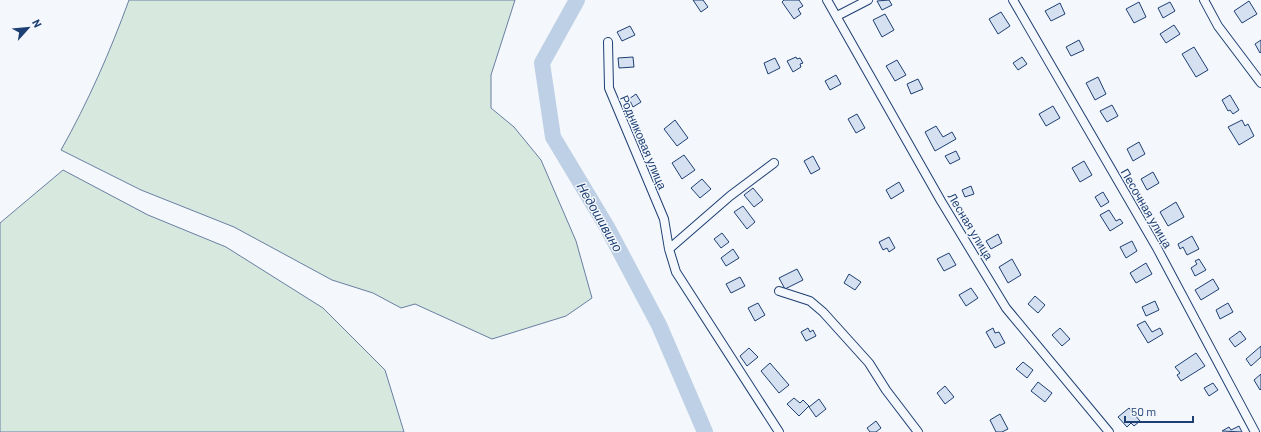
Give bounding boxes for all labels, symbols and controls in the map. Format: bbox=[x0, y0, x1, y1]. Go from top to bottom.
north arrow bbox=[8, 8, 48, 48]
text: N bbox=[30, 17, 45, 29]
street label: Родниковая улица bbox=[617, 93, 670, 192]
street label: Песочная улица bbox=[1118, 166, 1176, 251]
water label: Недошивино bbox=[574, 180, 626, 254]
street label: Лесная улица bbox=[945, 190, 997, 263]
scale bar bbox=[1125, 398, 1193, 424]
text: 50 m bbox=[1131, 404, 1156, 418]

